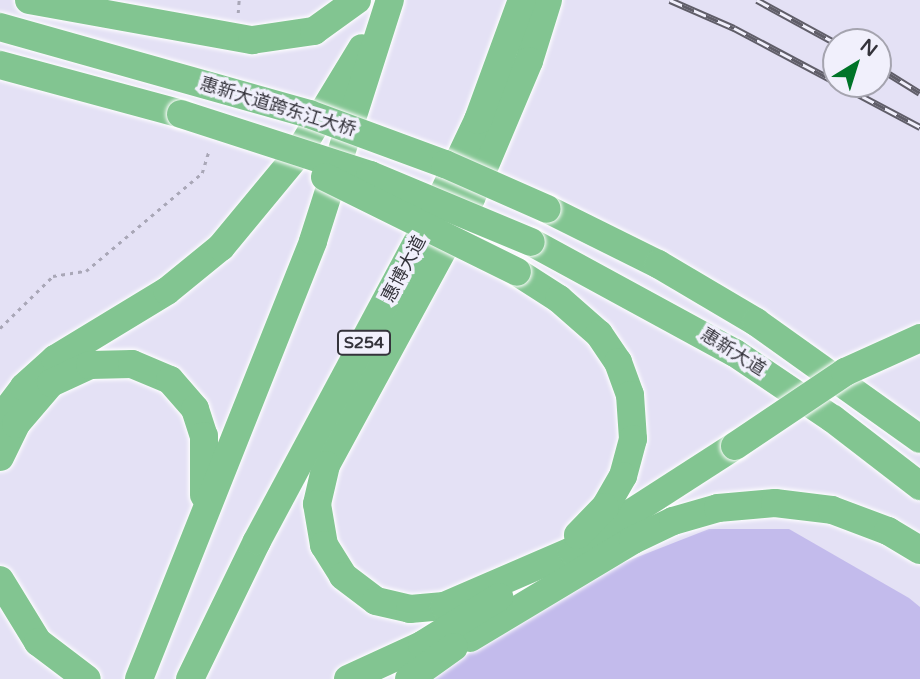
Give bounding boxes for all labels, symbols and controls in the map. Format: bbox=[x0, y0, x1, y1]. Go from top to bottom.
north arrow bbox=[822, 28, 892, 98]
text: N bbox=[856, 35, 881, 61]
street label: 惠新大道跨东江大桥 bbox=[197, 73, 359, 141]
street label: 惠博大道 bbox=[378, 232, 430, 306]
street label: 惠新大道 bbox=[697, 324, 769, 380]
road number: S254 bbox=[336, 330, 392, 356]

